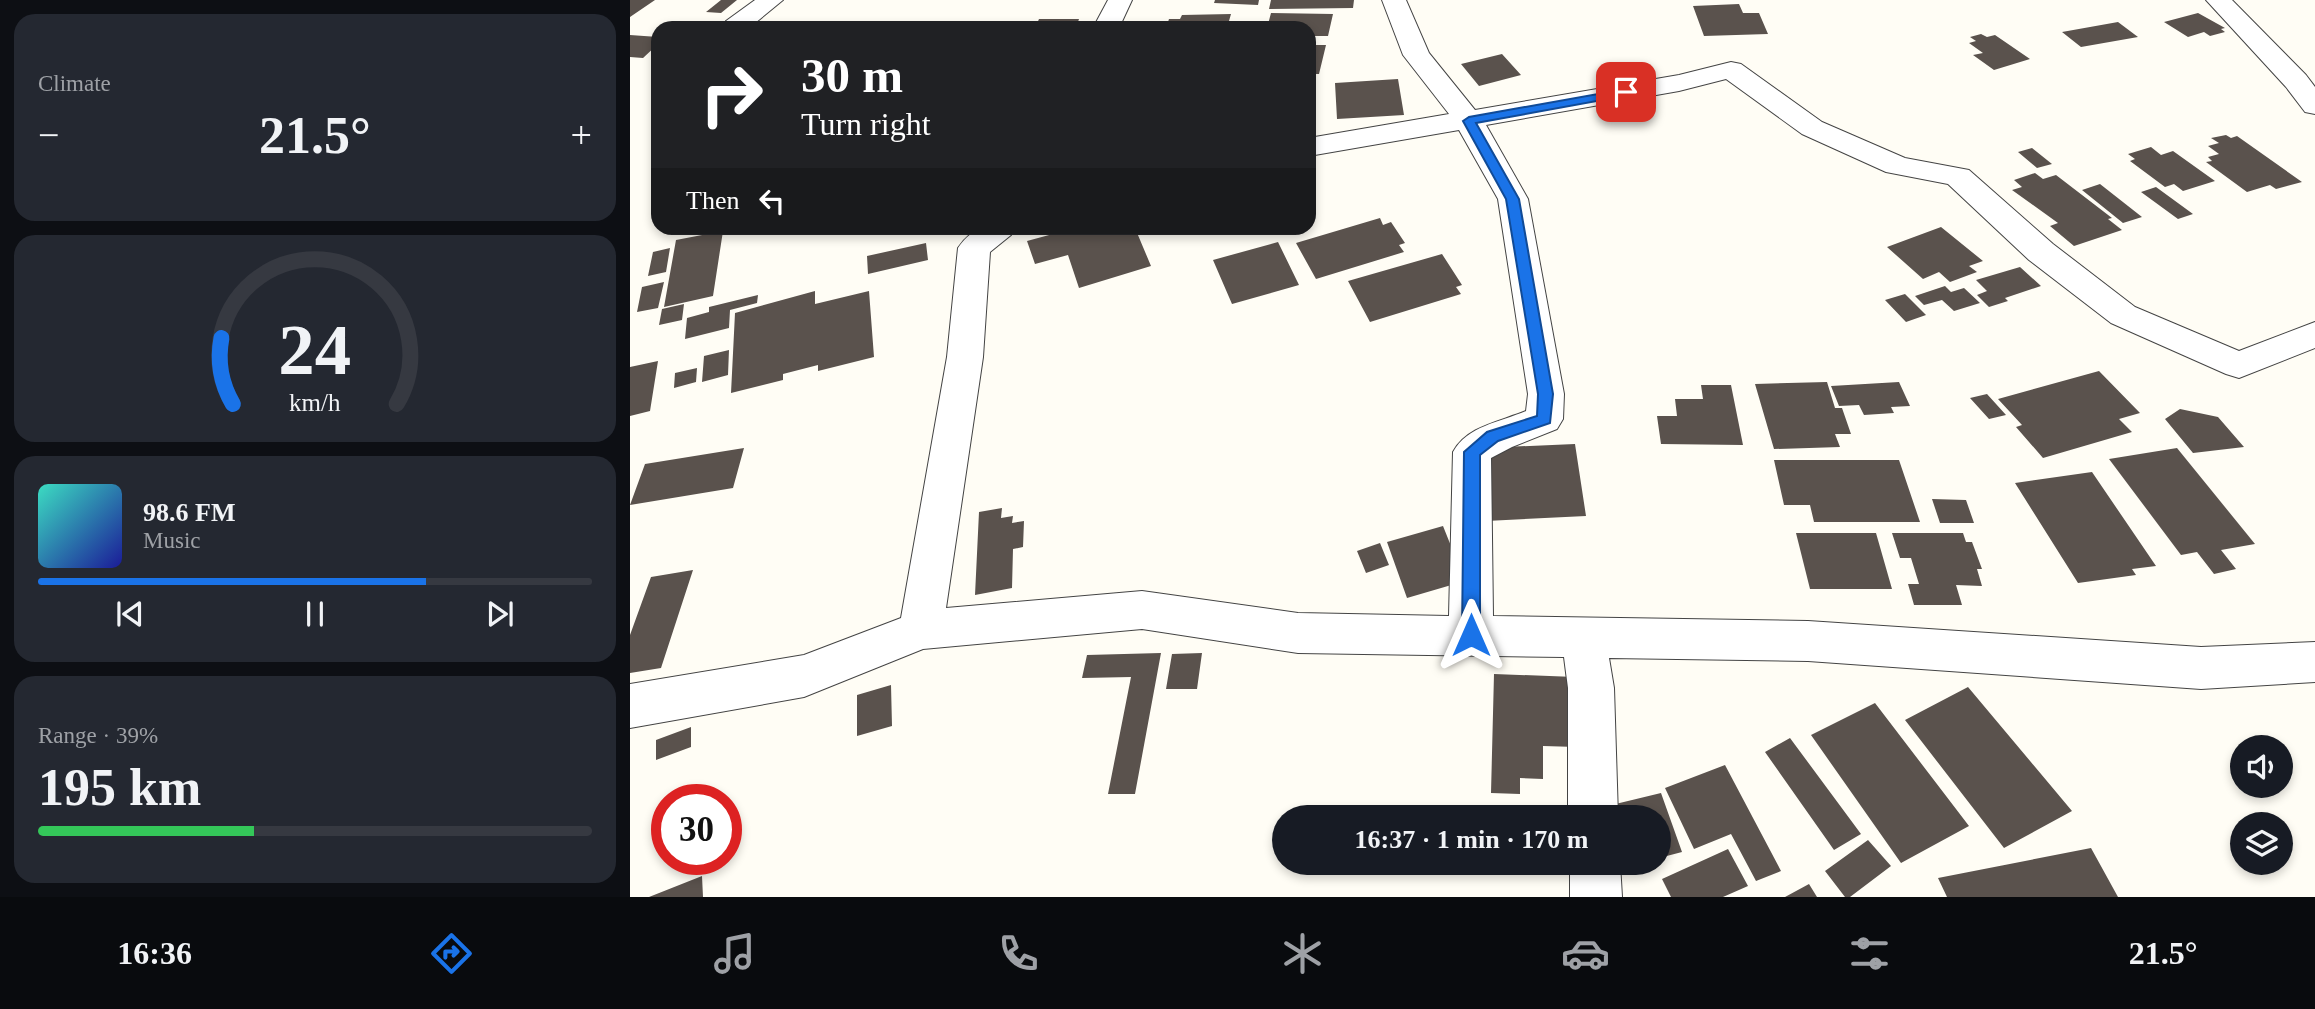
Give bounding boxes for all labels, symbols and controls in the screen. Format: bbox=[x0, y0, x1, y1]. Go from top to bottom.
text: 30 m bbox=[801, 48, 903, 103]
icon: right bbox=[686, 49, 777, 140]
pin bbox=[1596, 62, 1656, 122]
text: Climate bbox=[38, 71, 111, 96]
icon: arrive bbox=[1607, 73, 1645, 111]
text: Turn right bbox=[801, 106, 931, 142]
text: 21.5° bbox=[259, 107, 371, 164]
text: − bbox=[38, 114, 59, 156]
text: + bbox=[571, 114, 592, 156]
icon: left bbox=[753, 182, 791, 220]
text: Then bbox=[686, 186, 739, 215]
text: 24 bbox=[279, 310, 351, 391]
text: km/h bbox=[289, 389, 341, 416]
text: 98.6 FM bbox=[143, 498, 235, 527]
text: Music bbox=[143, 528, 201, 553]
icon: previous bbox=[111, 595, 149, 633]
icon: pause bbox=[296, 595, 334, 633]
icon: next bbox=[481, 595, 519, 633]
position arrow bbox=[1434, 598, 1508, 672]
text: Range · 39% bbox=[38, 723, 158, 748]
map controls bbox=[2230, 735, 2293, 875]
button: sound bbox=[2230, 735, 2293, 798]
text: 195 km bbox=[38, 759, 201, 816]
speed limit sign: 30 bbox=[651, 784, 742, 875]
button: layers bbox=[2230, 812, 2293, 875]
text: 16:37 · 1 min · 170 m bbox=[1355, 825, 1589, 854]
icon: directions bbox=[427, 929, 476, 978]
icon: music bbox=[710, 929, 759, 978]
icon: phone bbox=[994, 929, 1043, 978]
icon: climate bbox=[1278, 929, 1327, 978]
icon: car bbox=[1561, 929, 1610, 978]
icon: filters bbox=[1845, 929, 1894, 978]
text: 16:36 bbox=[117, 935, 192, 971]
text: 21.5° bbox=[2129, 935, 2198, 971]

